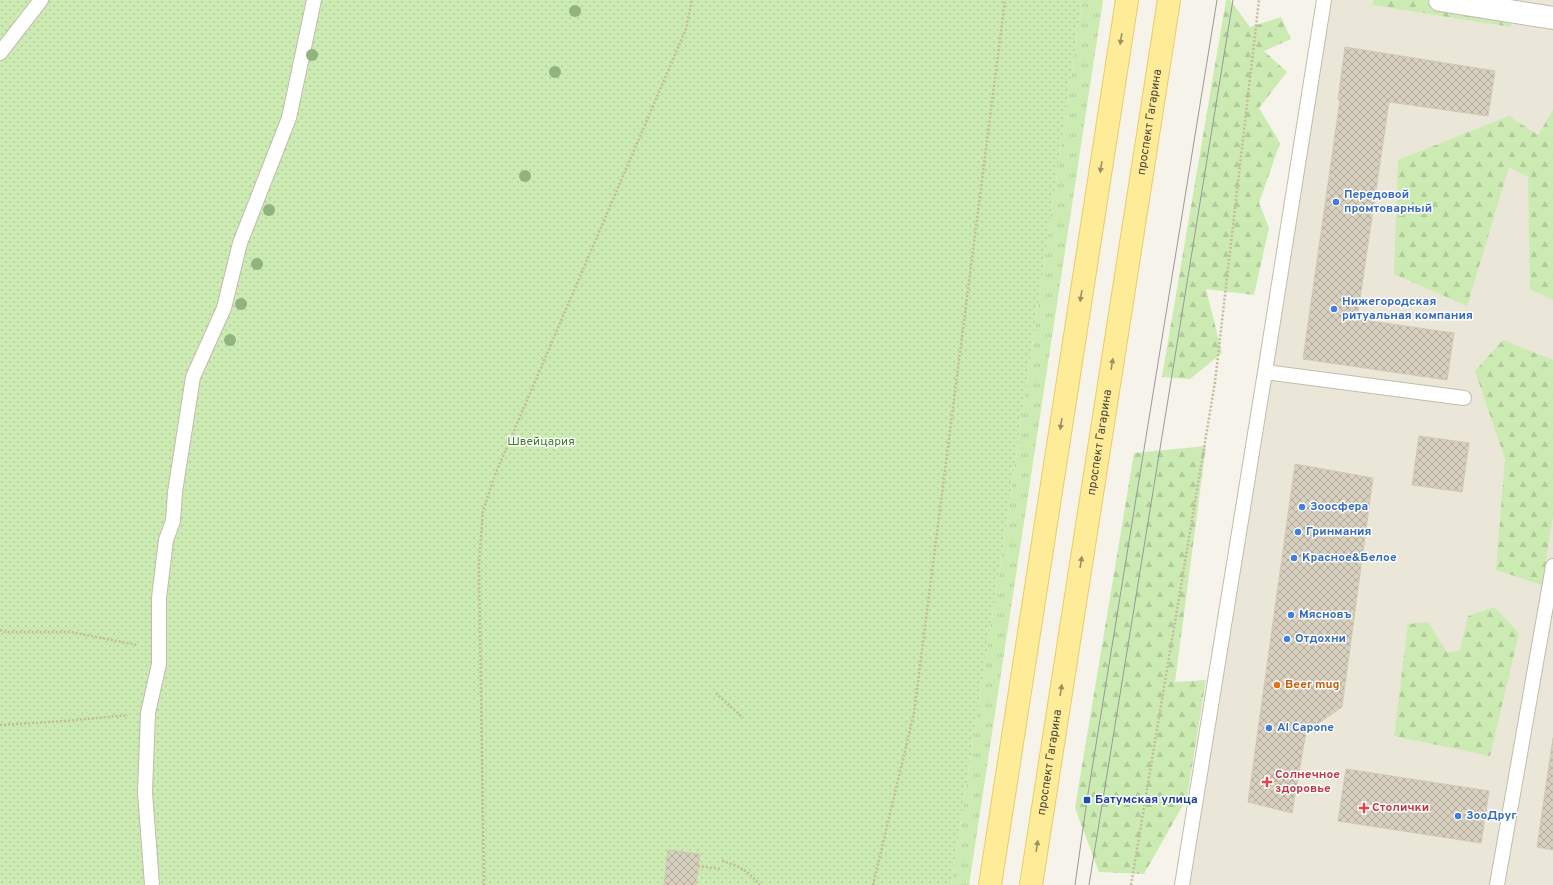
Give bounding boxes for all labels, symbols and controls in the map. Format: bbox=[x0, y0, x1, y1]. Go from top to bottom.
one-way arrow bbox=[1118, 32, 1124, 45]
street label: проспект Гагарина bbox=[1134, 68, 1166, 176]
one-way arrow bbox=[1098, 161, 1104, 173]
place label: Передовой промтоварный bbox=[1344, 187, 1432, 217]
marker: Передовой промтоварный bbox=[1331, 197, 1341, 207]
one-way arrow bbox=[1078, 289, 1084, 302]
place label: Нижегородская ритуальная компания bbox=[1342, 294, 1473, 324]
marker: Нижегородская ритуальная компания bbox=[1329, 304, 1339, 314]
one-way arrow bbox=[1109, 358, 1115, 370]
street label: проспект Гагарина bbox=[1084, 388, 1116, 496]
one-way arrow bbox=[1058, 418, 1064, 430]
park label: Швейцария bbox=[507, 434, 575, 450]
place label: Зоосфера bbox=[1310, 499, 1368, 515]
marker: Зоосфера bbox=[1297, 502, 1307, 512]
place label: Гринмания bbox=[1306, 524, 1371, 540]
marker: Гринмания bbox=[1293, 527, 1303, 537]
place label: Красное&Белое bbox=[1302, 550, 1397, 566]
marker: Красное&Белое bbox=[1289, 553, 1299, 563]
one-way arrow bbox=[1078, 556, 1084, 568]
place label: Мясновъ bbox=[1299, 607, 1352, 623]
marker: Мясновъ bbox=[1286, 610, 1296, 620]
place label: Отдохни bbox=[1295, 631, 1346, 647]
marker: Отдохни bbox=[1282, 634, 1292, 644]
place label: Beer mug bbox=[1285, 677, 1339, 693]
marker: Beer mug bbox=[1272, 680, 1282, 690]
one-way arrow bbox=[1058, 684, 1064, 696]
street label: проспект Гагарина bbox=[1034, 708, 1066, 817]
place label: Al Capone bbox=[1277, 720, 1334, 736]
marker: Al Capone bbox=[1264, 723, 1274, 733]
place label: Солнечное здоровье bbox=[1275, 767, 1340, 797]
marker: Солнечное здоровье bbox=[1262, 777, 1272, 787]
place label: Батумская улица bbox=[1095, 792, 1198, 808]
marker: Батумская улица bbox=[1082, 795, 1092, 805]
place label: Столички bbox=[1372, 800, 1429, 816]
marker: Столички bbox=[1359, 803, 1369, 813]
place label: ЗооДруг bbox=[1466, 808, 1517, 824]
marker: ЗооДруг bbox=[1453, 811, 1463, 821]
one-way arrow bbox=[1034, 840, 1040, 853]

